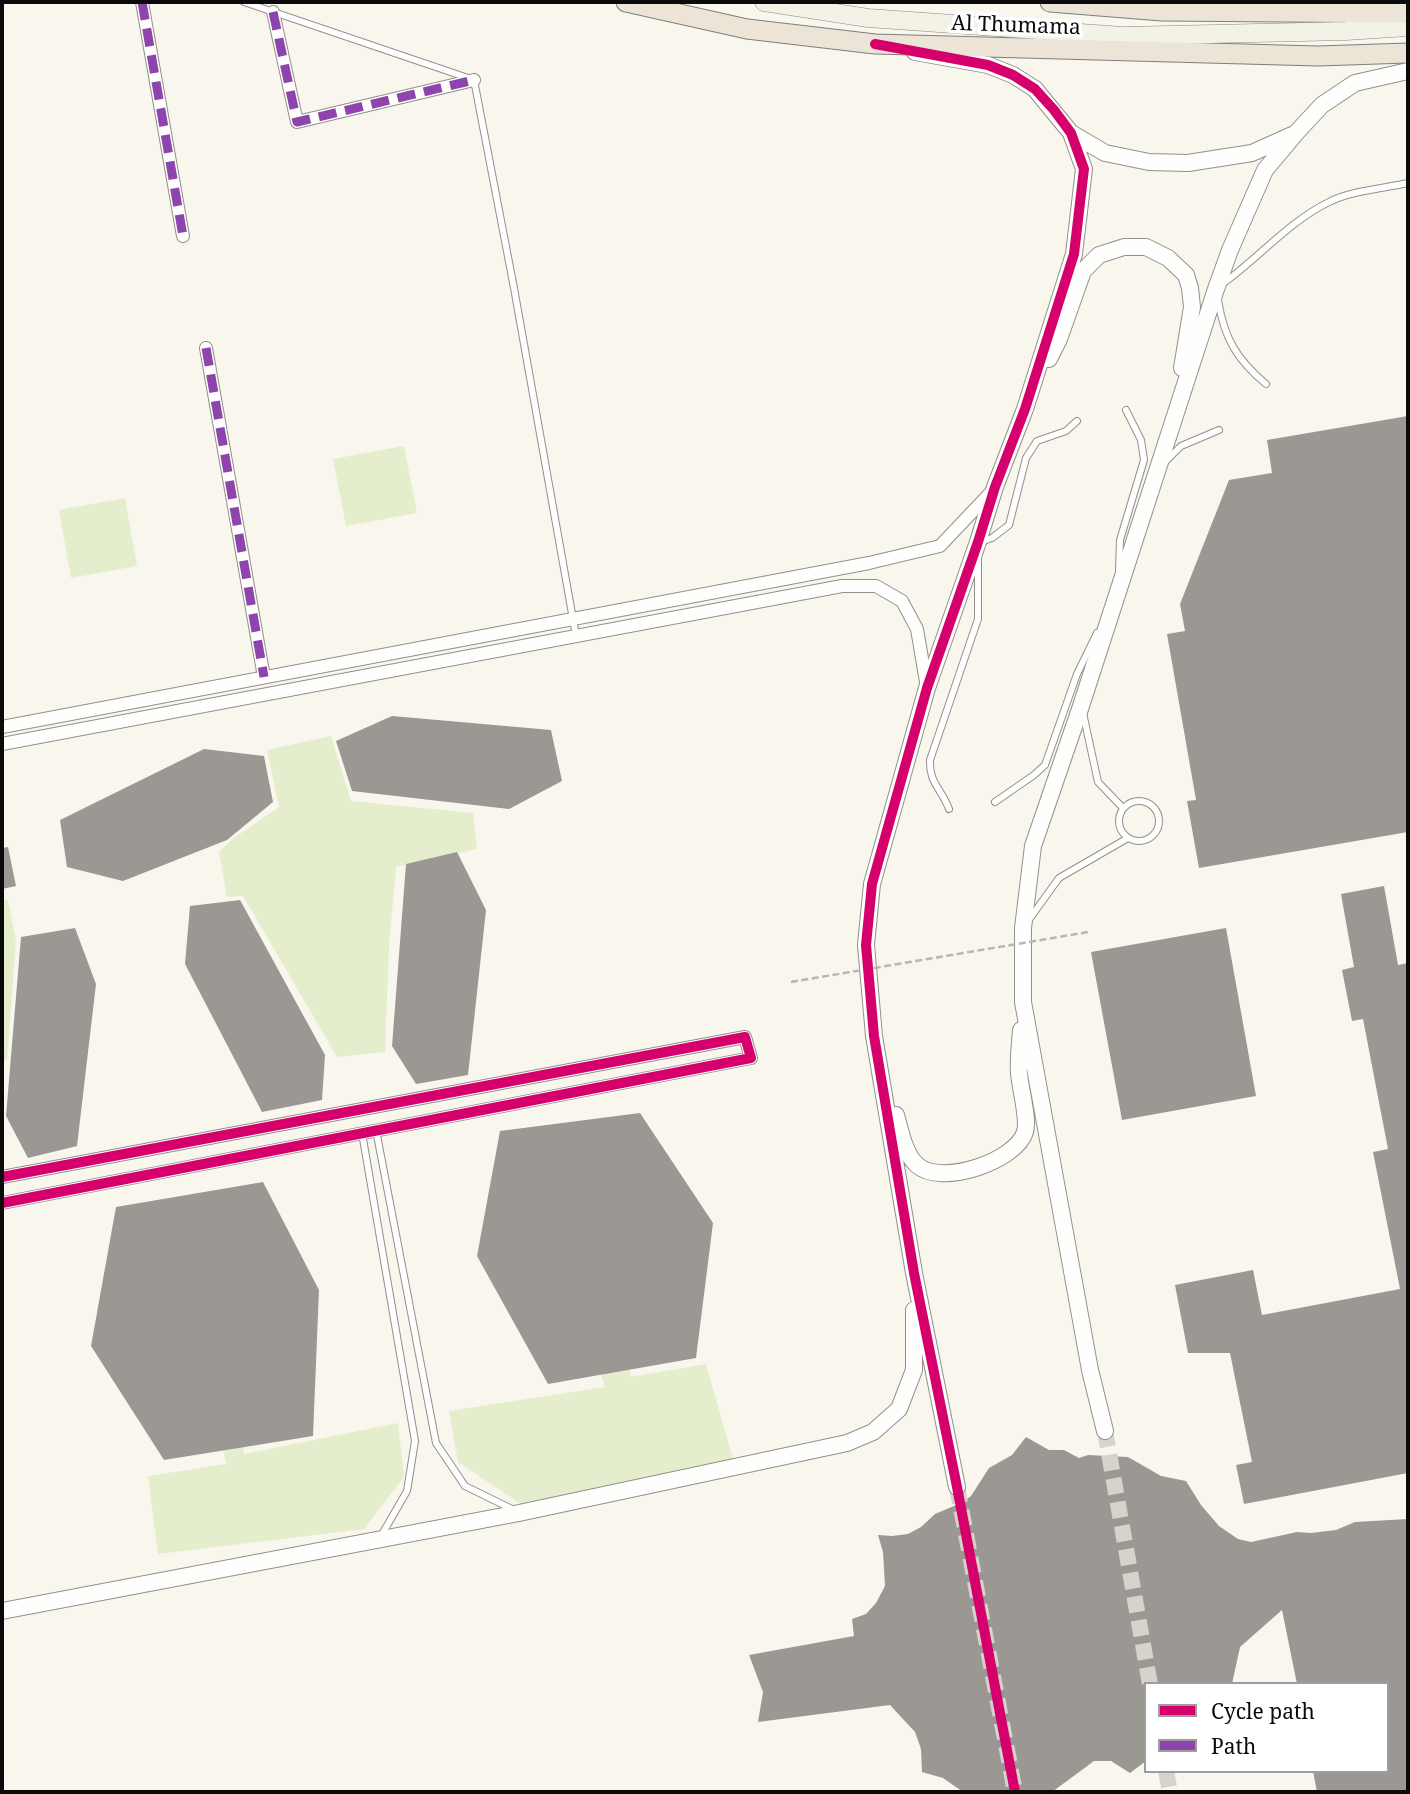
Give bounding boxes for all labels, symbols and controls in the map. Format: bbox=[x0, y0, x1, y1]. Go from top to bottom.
street label: Al Thumama bbox=[951, 11, 1081, 41]
legend bbox=[1144, 1682, 1389, 1773]
text: Cycle path bbox=[1211, 1697, 1315, 1725]
text: Path bbox=[1211, 1732, 1256, 1760]

